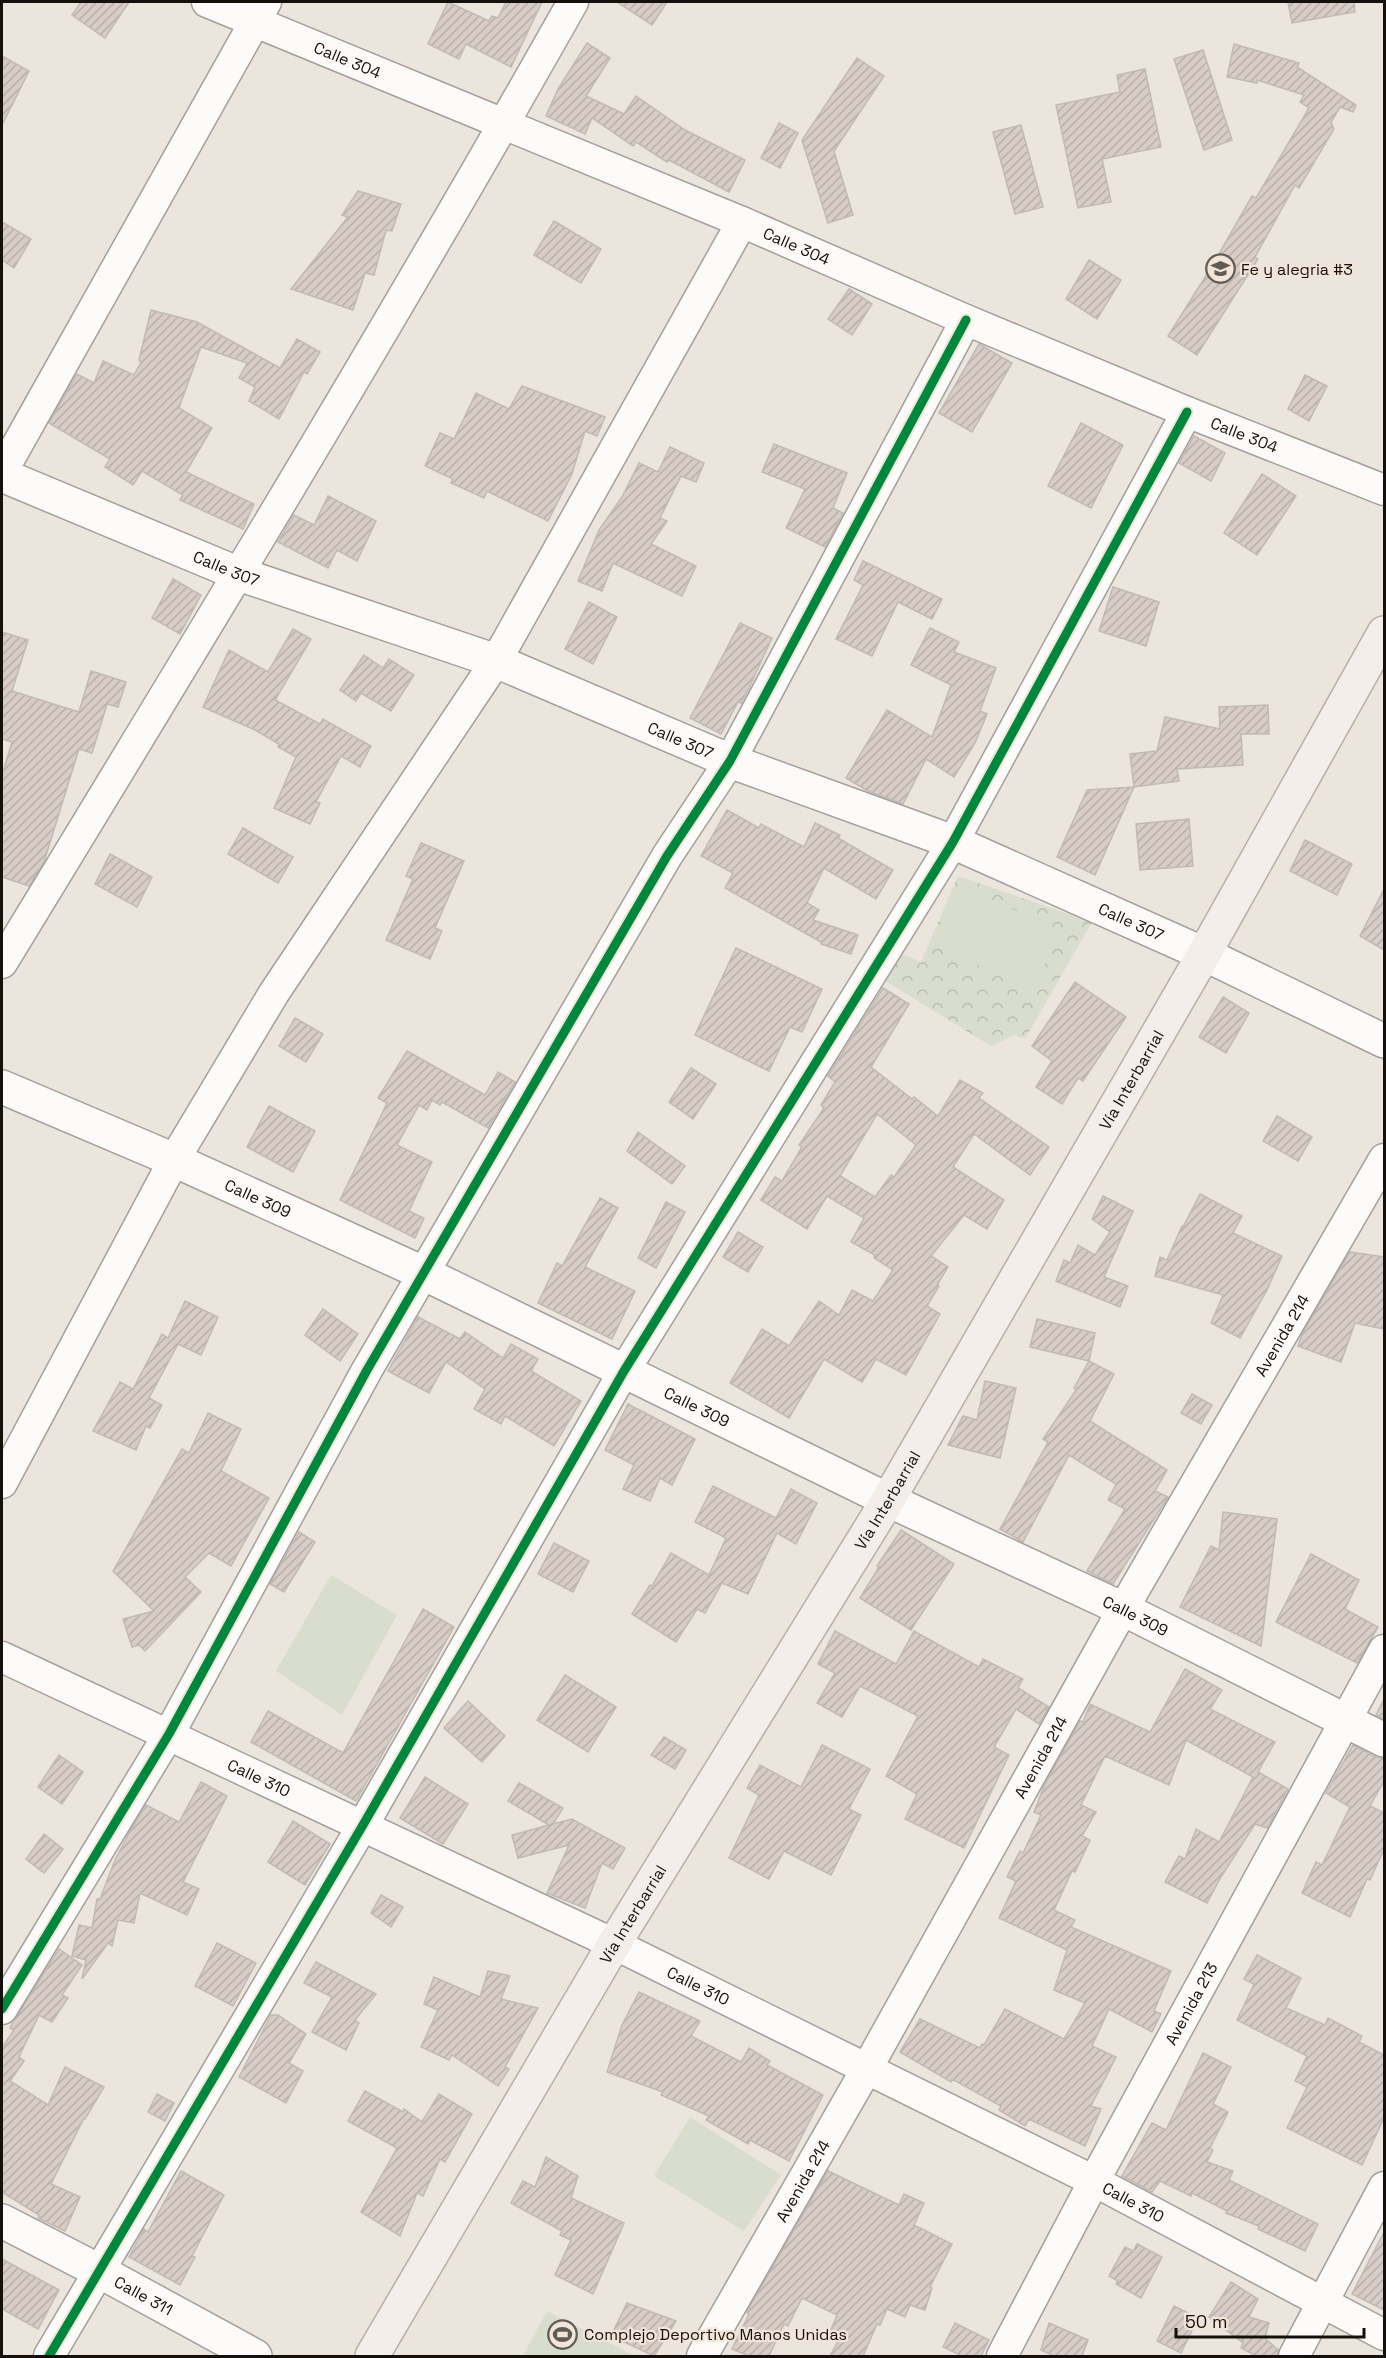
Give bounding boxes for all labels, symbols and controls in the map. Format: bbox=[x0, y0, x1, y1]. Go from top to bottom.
street label: Calle 304 bbox=[311, 37, 384, 83]
street label: Calle 304 bbox=[760, 222, 833, 270]
school or university icon: Fe y alegria #3 bbox=[1204, 253, 1236, 285]
place label: Fe y alegria #3 bbox=[1241, 259, 1353, 280]
street label: Calle 304 bbox=[1207, 412, 1281, 458]
street label: Calle 307 bbox=[190, 546, 262, 591]
street label: Calle 307 bbox=[644, 717, 717, 764]
street label: Calle 307 bbox=[1095, 898, 1167, 946]
street label: Vía Interbarrial bbox=[1094, 1026, 1169, 1134]
street label: Calle 309 bbox=[221, 1174, 294, 1223]
street label: Avenida 214 bbox=[1250, 1291, 1314, 1380]
street label: Calle 309 bbox=[660, 1382, 733, 1432]
street label: Vía Interbarrial bbox=[850, 1447, 925, 1554]
street label: Calle 309 bbox=[1099, 1591, 1172, 1641]
street label: Avenida 214 bbox=[1010, 1712, 1072, 1802]
street label: Calle 310 bbox=[224, 1754, 294, 1802]
street label: Vía Interbarrial bbox=[595, 1861, 671, 1967]
street label: Avenida 213 bbox=[1160, 1959, 1222, 2049]
street label: Calle 310 bbox=[663, 1962, 733, 2010]
street label: Avenida 214 bbox=[771, 2136, 835, 2226]
street label: Calle 310 bbox=[1099, 2177, 1168, 2227]
street label: Calle 311 bbox=[110, 2271, 176, 2320]
scale bar bbox=[1176, 2301, 1364, 2339]
text: 50 m bbox=[1185, 2310, 1227, 2333]
sports icon: Complejo Deportivo Manos Unidas bbox=[547, 2318, 579, 2350]
place label: Complejo Deportivo Manos Unidas bbox=[584, 2324, 847, 2345]

